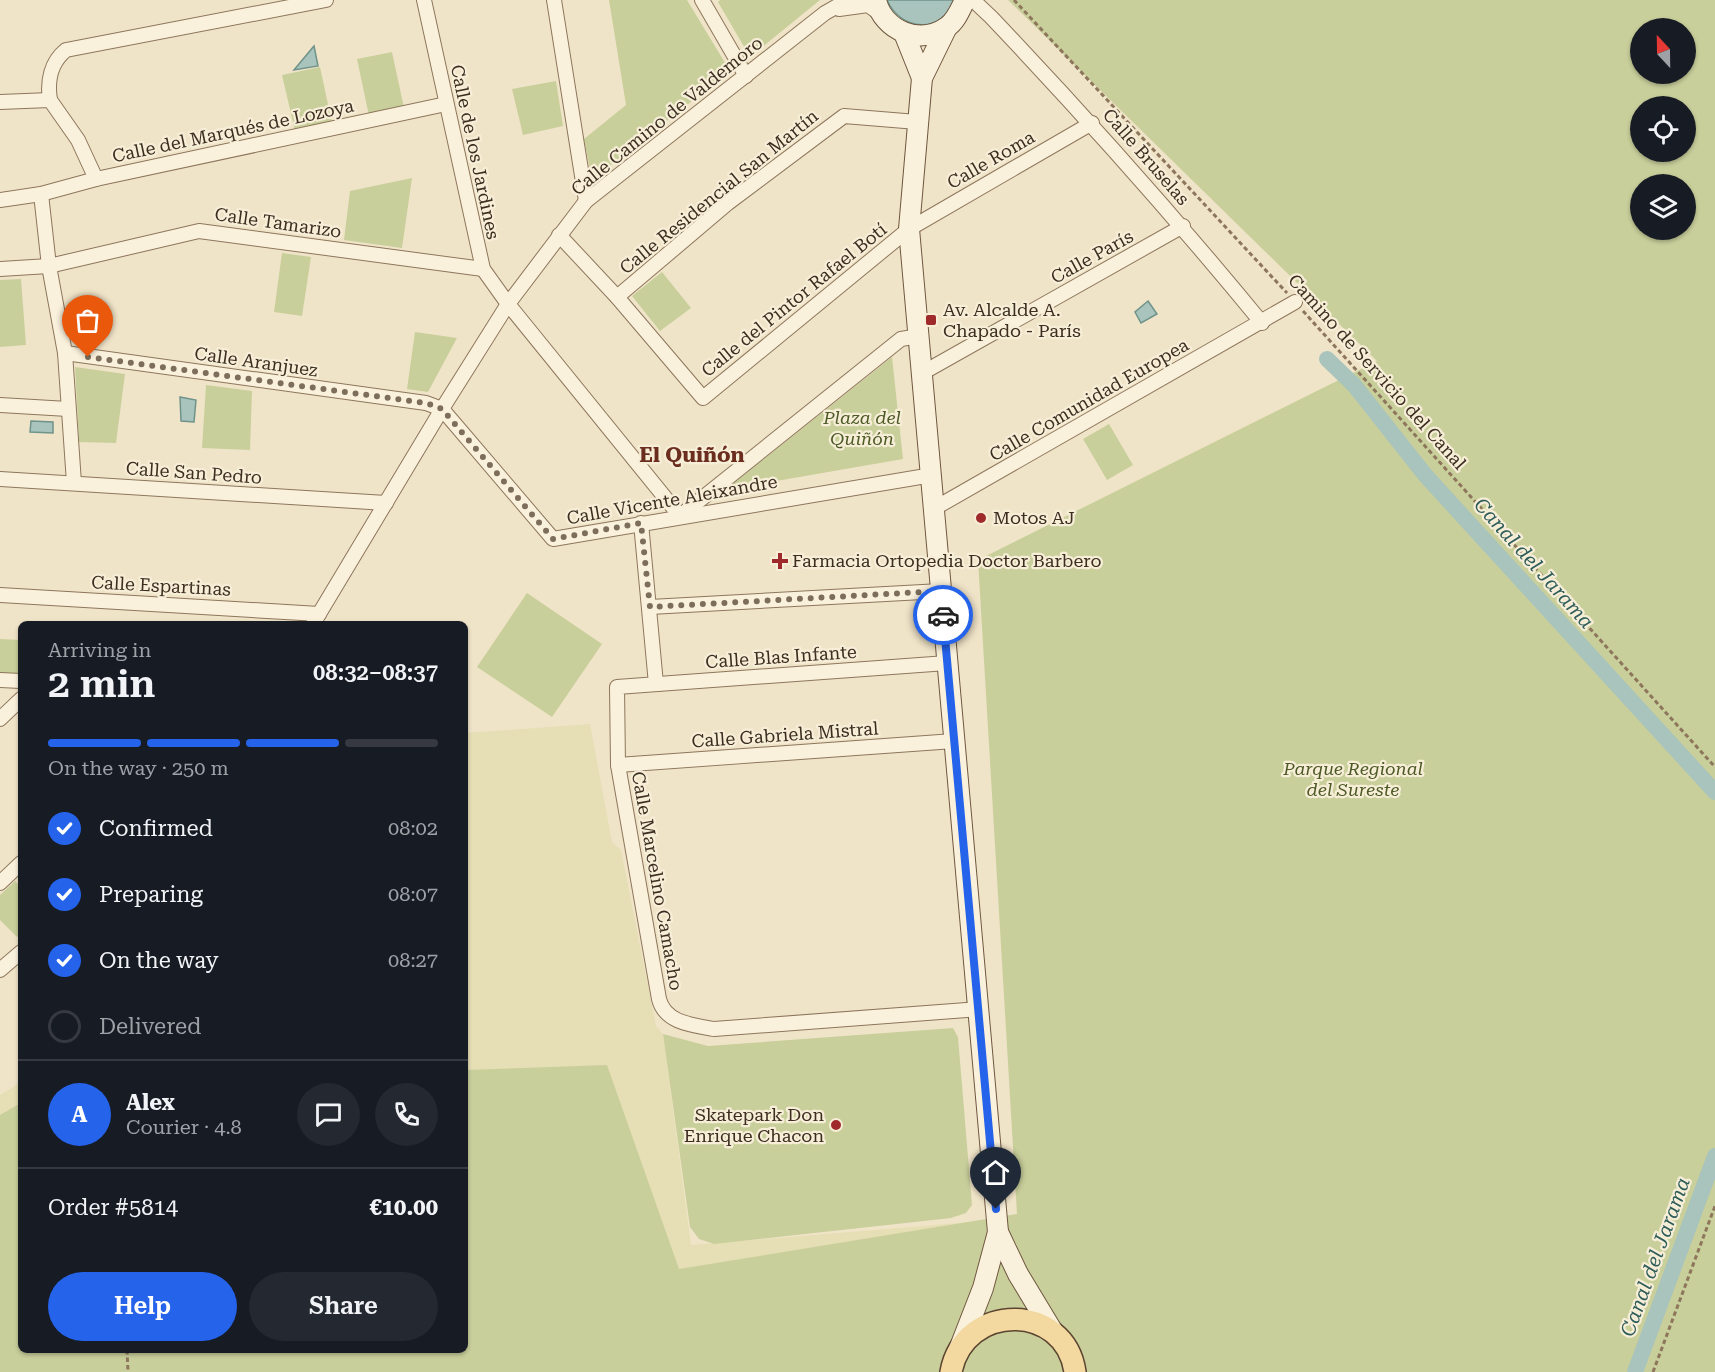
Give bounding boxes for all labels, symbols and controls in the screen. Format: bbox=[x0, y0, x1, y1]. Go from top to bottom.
north arrow bbox=[1630, 18, 1696, 84]
map controls bbox=[1630, 18, 1696, 240]
street label: Calle Camino de Valdemoro bbox=[567, 32, 767, 199]
street label: Calle de los Jardines bbox=[447, 63, 504, 241]
street label: Calle del Marqués de Lozoya bbox=[110, 95, 356, 166]
button: locate bbox=[1630, 96, 1696, 162]
street label: Calle Bruselas bbox=[1099, 104, 1194, 209]
street label: Calle Residencial San Martín bbox=[615, 105, 822, 278]
street label: Calle Roma bbox=[943, 126, 1039, 193]
button: layers bbox=[1630, 174, 1696, 240]
street label: Calle Tamarizo bbox=[213, 203, 343, 242]
street label: Calle del Pintor Rafael Botí bbox=[697, 218, 891, 381]
street label: Calle París bbox=[1047, 225, 1137, 288]
street label: Camino de Servicio del Canal bbox=[1284, 270, 1471, 474]
pin bbox=[62, 295, 113, 357]
place label: Av. Alcalde A. Chapado - París bbox=[943, 299, 1081, 341]
icon: bag bbox=[71, 304, 104, 337]
marker: Av. Alcalde A. Chapado - París bbox=[924, 313, 938, 327]
street label: Calle Comunidad Europea bbox=[985, 334, 1192, 465]
street label: Calle Aranjuez bbox=[193, 342, 320, 381]
park label: Plaza del Quiñón bbox=[822, 407, 901, 449]
district label: El Quiñón bbox=[639, 443, 745, 467]
street label: Calle San Pedro bbox=[125, 457, 263, 488]
street label: Calle Vicente Aleixandre bbox=[565, 471, 779, 528]
water label: Canal del Jarama bbox=[1469, 493, 1599, 633]
place label: Motos AJ bbox=[993, 507, 1075, 528]
marker: Motos AJ bbox=[974, 511, 988, 525]
place label: Farmacia Ortopedia Doctor Barbero bbox=[792, 550, 1102, 571]
marker: Farmacia Ortopedia Doctor Barbero bbox=[773, 554, 787, 568]
street label: Calle Espartinas bbox=[91, 571, 231, 600]
courier bbox=[913, 585, 973, 645]
icon: car bbox=[927, 599, 960, 632]
text: Arriving in bbox=[48, 638, 151, 662]
street label: Calle Blas Infante bbox=[705, 641, 857, 672]
text: 08:32–08:37 bbox=[313, 660, 438, 685]
text: 2 min bbox=[48, 661, 155, 707]
street label: Calle Gabriela Mistral bbox=[691, 717, 880, 752]
text: On the way · 250 m bbox=[48, 756, 229, 780]
park label: Parque Regional del Sureste bbox=[1282, 758, 1423, 800]
street label: Calle Marcelino Camacho bbox=[628, 770, 687, 992]
icon: check bbox=[48, 812, 81, 845]
text: Confirmed bbox=[99, 816, 213, 841]
text: 08:02 bbox=[388, 816, 438, 840]
icon: check bbox=[48, 878, 81, 911]
text: Preparing bbox=[99, 882, 203, 907]
text: 08:07 bbox=[388, 882, 438, 906]
icon: check bbox=[48, 944, 81, 977]
text: On the way bbox=[99, 948, 219, 973]
text: 08:27 bbox=[388, 948, 438, 972]
text: Delivered bbox=[99, 1014, 201, 1039]
button: chat bbox=[297, 1083, 360, 1146]
button: phone bbox=[375, 1083, 438, 1146]
text: Alex bbox=[126, 1090, 175, 1115]
text: A bbox=[72, 1102, 87, 1127]
place label: Skatepark Don Enrique Chacon bbox=[684, 1104, 824, 1146]
text: Courier · 4.8 bbox=[126, 1115, 242, 1139]
marker: Skatepark Don Enrique Chacon bbox=[829, 1118, 843, 1132]
pin bbox=[970, 1147, 1021, 1209]
icon: home bbox=[979, 1156, 1012, 1189]
water label: Canal del Jarama bbox=[1615, 1174, 1695, 1340]
text: Order #5814 bbox=[48, 1195, 178, 1220]
text: €10.00 bbox=[369, 1195, 438, 1220]
button: Help bbox=[48, 1272, 237, 1341]
button: Share bbox=[249, 1272, 438, 1341]

